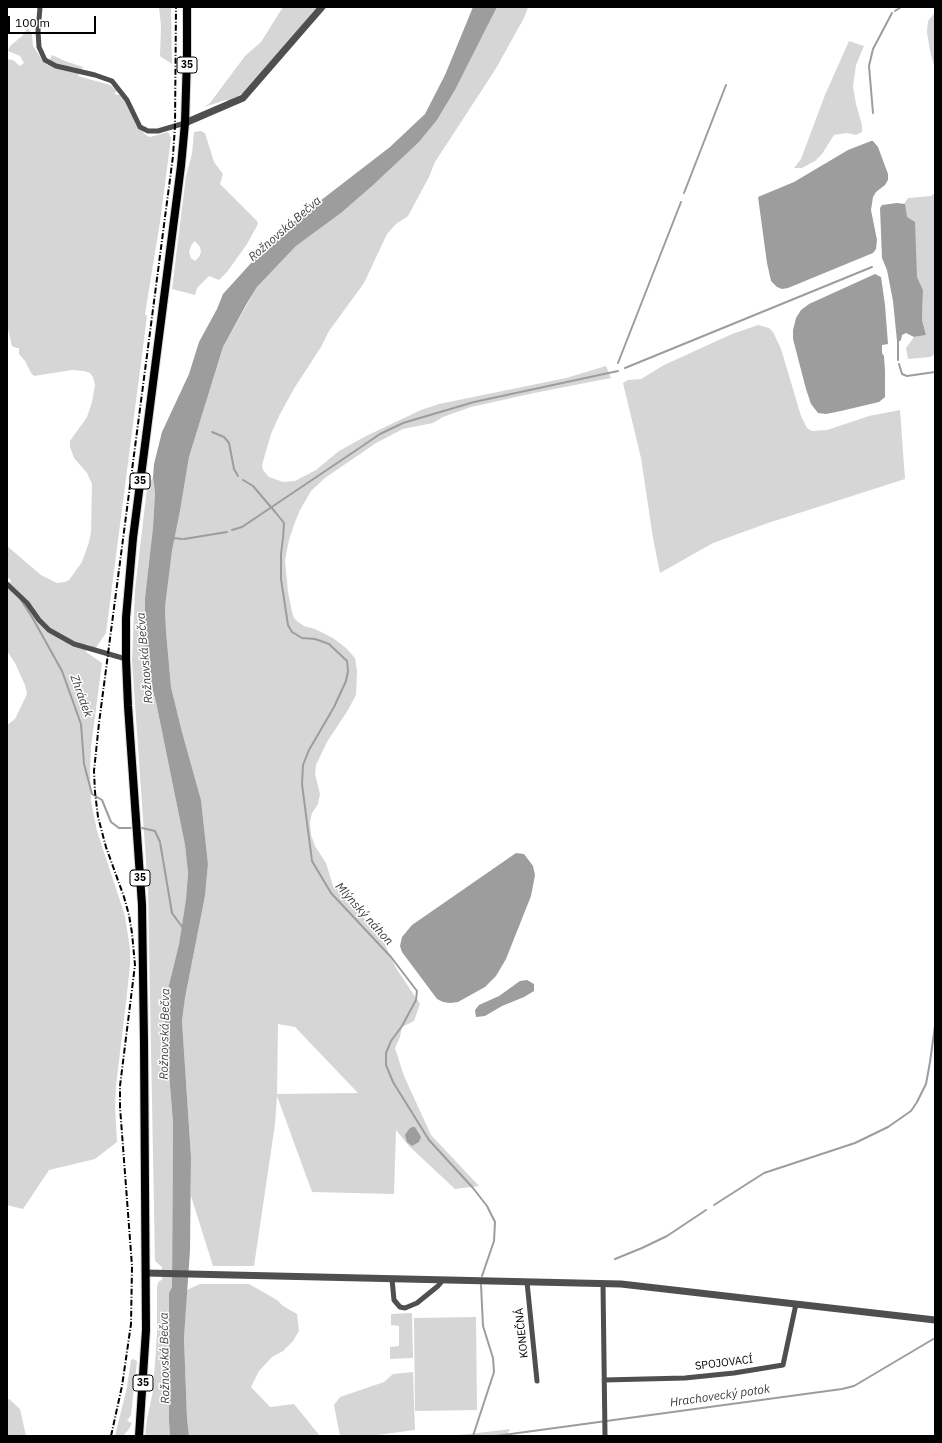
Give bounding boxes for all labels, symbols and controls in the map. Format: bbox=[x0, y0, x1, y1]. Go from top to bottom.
scale bar bbox=[10, 8, 98, 34]
text: 100 m bbox=[15, 15, 50, 30]
road number: 35 bbox=[177, 57, 197, 73]
water label: Rožnovská Bečva bbox=[246, 194, 324, 264]
road number: 35 bbox=[130, 473, 150, 489]
water label: Rožnovská Bečva bbox=[134, 612, 156, 704]
water label: Zhrádek bbox=[67, 673, 95, 719]
road number: 35 bbox=[130, 870, 150, 886]
water label: Mlýnský náhon bbox=[332, 880, 396, 948]
water label: Rožnovská Bečva bbox=[157, 988, 173, 1080]
street label: KONEČNÁ bbox=[513, 1307, 531, 1359]
water label: Rožnovská Bečva bbox=[157, 1312, 173, 1404]
street label: SPOJOVACÍ bbox=[694, 1353, 754, 1373]
road number: 35 bbox=[133, 1375, 153, 1391]
water label: Hrachovecký potok bbox=[669, 1382, 771, 1410]

